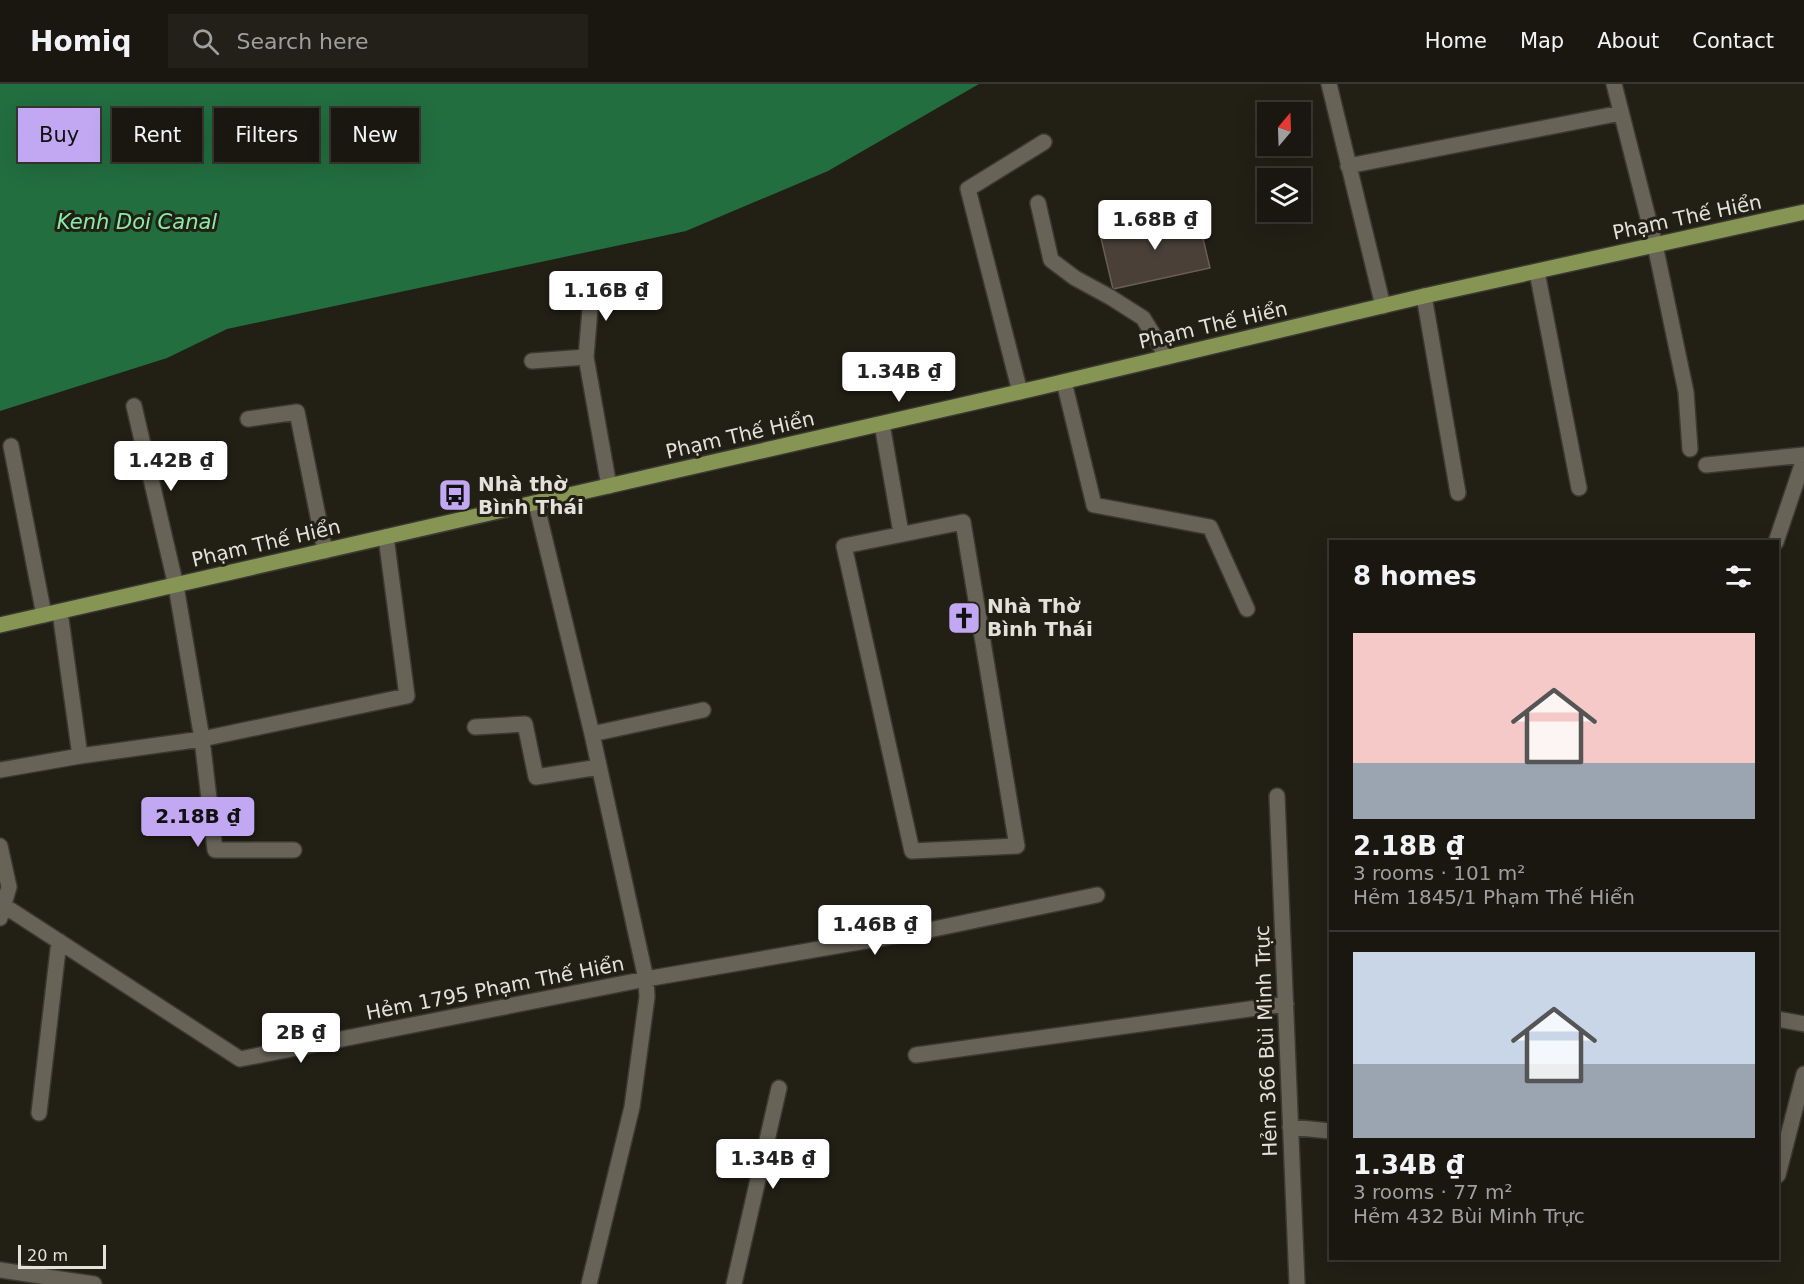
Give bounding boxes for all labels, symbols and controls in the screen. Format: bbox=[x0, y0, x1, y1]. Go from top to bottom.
search box bbox=[168, 14, 588, 68]
text: Homiq bbox=[30, 25, 132, 58]
icon: search bbox=[189, 25, 222, 58]
text: Search here bbox=[237, 29, 369, 54]
text: Home bbox=[1425, 29, 1487, 53]
text: Map bbox=[1520, 29, 1564, 53]
text: About bbox=[1597, 29, 1659, 53]
text: Contact bbox=[1692, 29, 1774, 53]
north arrow bbox=[1257, 102, 1311, 156]
map controls bbox=[1257, 102, 1311, 222]
chip: Buy bbox=[18, 108, 100, 162]
chip: Rent bbox=[112, 108, 202, 162]
chip: Filters bbox=[214, 108, 319, 162]
chip: New bbox=[331, 108, 419, 162]
button: layers bbox=[1257, 168, 1311, 222]
street label: Phạm Thế Hiển bbox=[1610, 189, 1764, 245]
pin: 1.68B ₫ bbox=[1100, 200, 1210, 251]
text: 1.68B ₫ bbox=[1112, 207, 1198, 231]
water label: Kenh Doi Canal bbox=[57, 210, 217, 234]
pin: 1.16B ₫ bbox=[551, 271, 661, 322]
text: 1.16B ₫ bbox=[563, 278, 649, 302]
street label: Phạm Thế Hiển bbox=[1136, 296, 1290, 354]
pin: 1.34B ₫ bbox=[844, 352, 954, 403]
text: 1.34B ₫ bbox=[856, 359, 942, 383]
street label: Phạm Thế Hiển bbox=[663, 406, 817, 464]
pin: 1.42B ₫ bbox=[116, 441, 226, 492]
text: 1.42B ₫ bbox=[128, 448, 214, 472]
place label: Nhà thờ Bình Thái bbox=[478, 472, 584, 519]
bus stop icon: Nhà thờ Bình Thái bbox=[437, 477, 473, 513]
street label: Phạm Thế Hiển bbox=[189, 514, 343, 572]
icon: filters bbox=[1722, 560, 1755, 593]
text: 8 homes bbox=[1353, 561, 1477, 591]
place label: Nhà Thờ Bình Thái bbox=[987, 594, 1093, 641]
church icon: Nhà Thờ Bình Thái bbox=[946, 600, 982, 636]
icon: home bbox=[1500, 672, 1608, 780]
pin: 2.18B ₫ bbox=[143, 797, 253, 848]
text: 2.18B ₫ bbox=[155, 804, 241, 828]
text: 2.18B ₫ bbox=[1353, 831, 1464, 861]
text: 3 rooms · 101 m² bbox=[1353, 861, 1525, 885]
text: Hẻm 1845/1 Phạm Thế Hiển bbox=[1353, 885, 1635, 909]
pin: 1.46B ₫ bbox=[820, 905, 930, 956]
text: 1.46B ₫ bbox=[832, 912, 918, 936]
street label: Hẻm 366 Bùi Minh Trực bbox=[1250, 925, 1282, 1157]
street label: Hẻm 1795 Phạm Thế Hiển bbox=[364, 951, 626, 1025]
icon: home bbox=[1500, 991, 1608, 1099]
pin: 2B ₫ bbox=[265, 1013, 337, 1064]
text: 2B ₫ bbox=[276, 1020, 326, 1044]
pin: 1.34B ₫ bbox=[718, 1139, 828, 1190]
text: 1.34B ₫ bbox=[730, 1146, 816, 1170]
text: 1.34B ₫ bbox=[1353, 1150, 1464, 1180]
text: 3 rooms · 77 m² bbox=[1353, 1180, 1513, 1204]
text: Hẻm 432 Bùi Minh Trực bbox=[1353, 1204, 1585, 1228]
scale bar bbox=[18, 1242, 106, 1270]
text: 20 m bbox=[27, 1246, 68, 1265]

